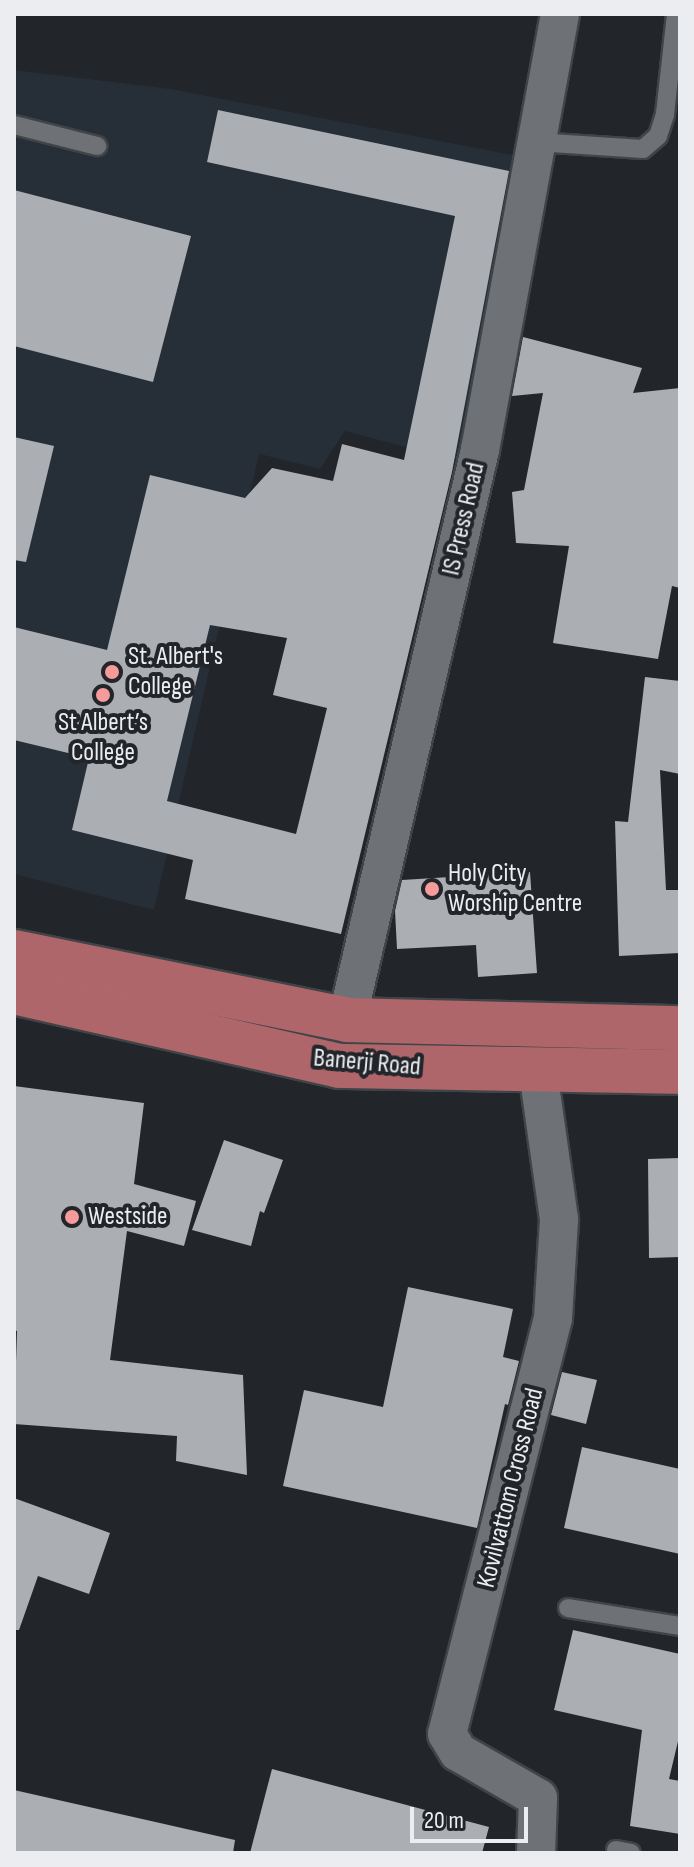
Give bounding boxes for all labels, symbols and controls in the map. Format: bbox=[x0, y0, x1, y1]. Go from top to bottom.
street label: IS Press Road bbox=[436, 460, 492, 578]
place label: St. Albert's College bbox=[128, 641, 223, 702]
marker: St. Albert's College bbox=[103, 663, 121, 681]
marker: St Albert’s College bbox=[94, 686, 112, 704]
place label: St Albert’s College bbox=[58, 707, 148, 768]
place label: Holy City Worship Centre bbox=[448, 858, 582, 920]
marker: Holy City Worship Centre bbox=[423, 880, 441, 898]
street label: Banerji Road bbox=[312, 1043, 422, 1083]
place label: Westside bbox=[88, 1201, 167, 1233]
marker: Westside bbox=[63, 1208, 81, 1226]
street label: Kovilvattom Cross Road bbox=[471, 1385, 551, 1591]
scale bar bbox=[414, 1791, 532, 1841]
text: 20 m bbox=[424, 1806, 464, 1835]

